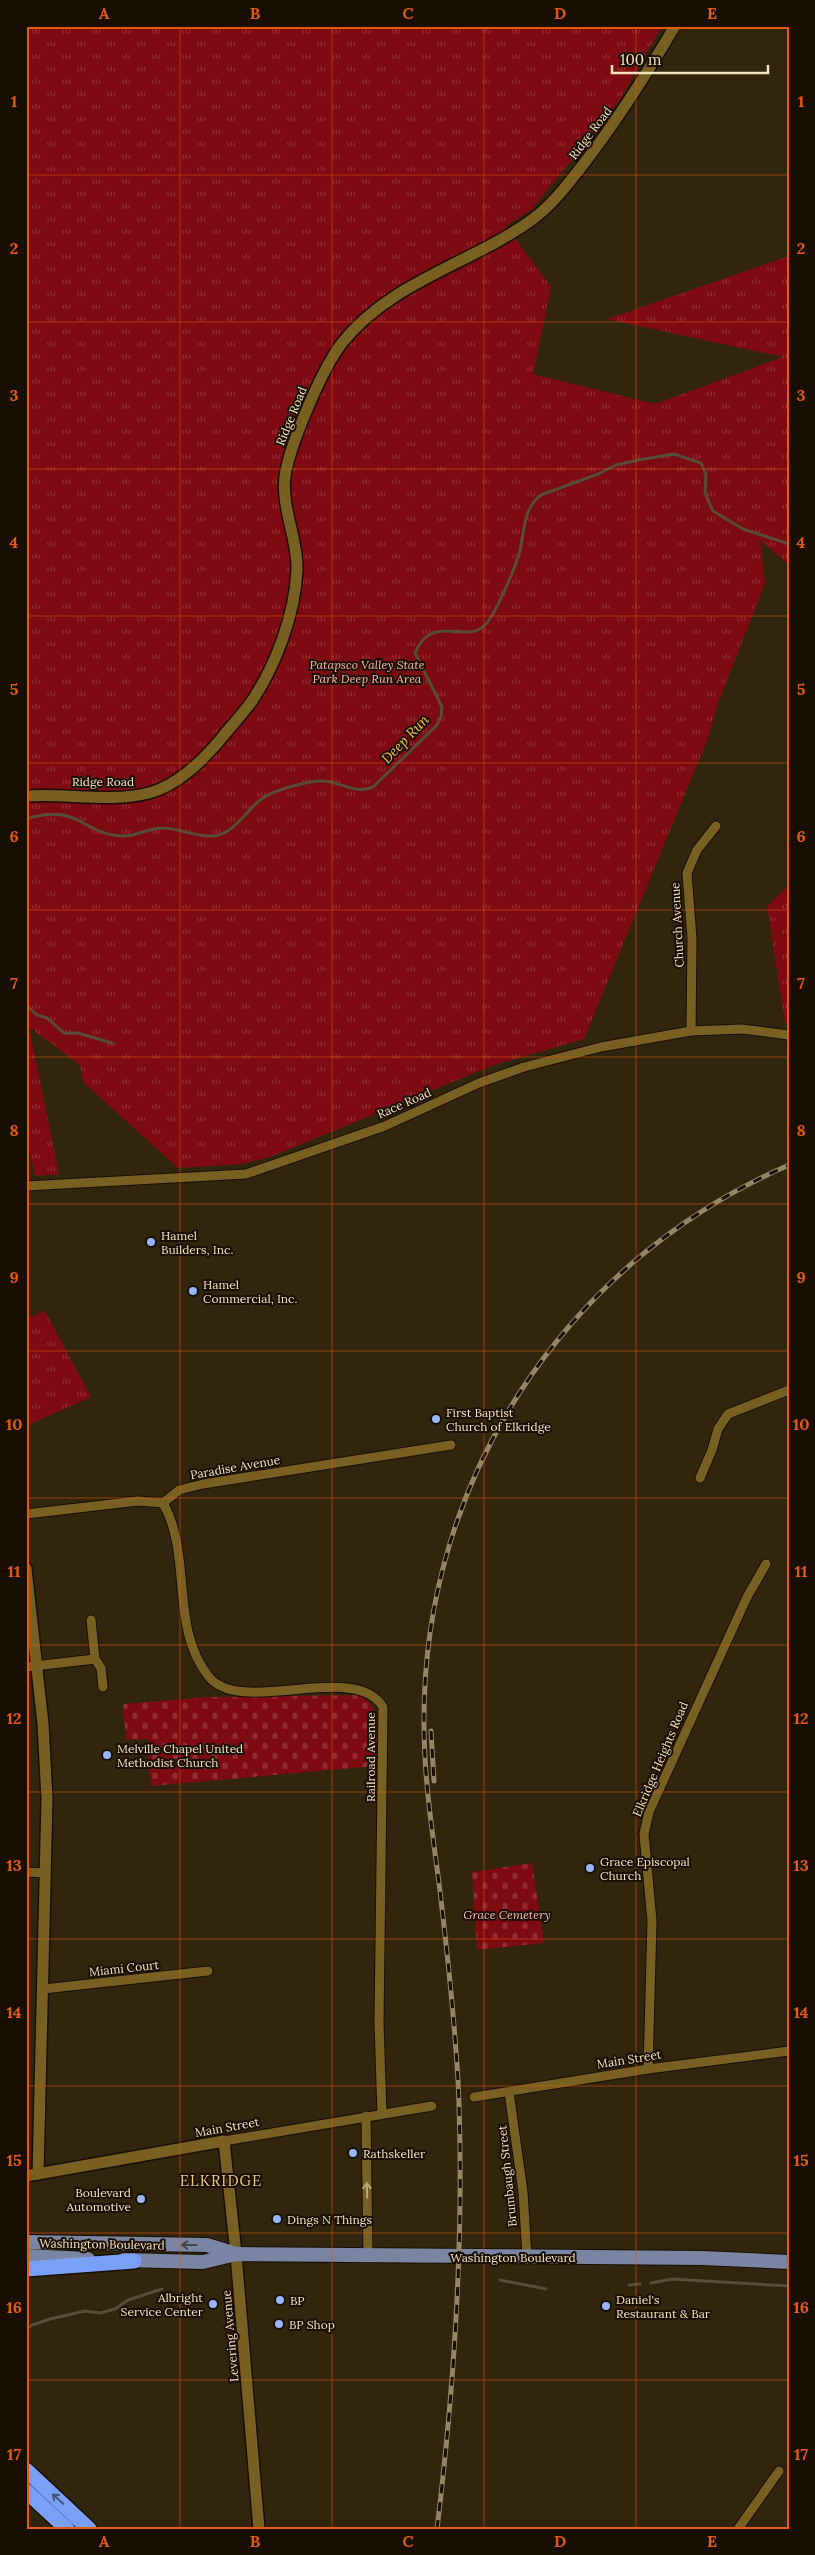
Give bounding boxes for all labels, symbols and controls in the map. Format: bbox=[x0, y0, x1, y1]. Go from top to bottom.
text: A bbox=[99, 3, 110, 23]
text: B bbox=[250, 3, 261, 23]
text: C bbox=[402, 3, 414, 23]
text: D bbox=[554, 3, 566, 23]
text: E bbox=[707, 3, 717, 23]
scale bar bbox=[612, 42, 769, 74]
text: 100 m bbox=[620, 50, 661, 69]
text: 1 bbox=[11, 91, 17, 111]
text: 1 bbox=[798, 91, 804, 111]
street label: Ridge Road bbox=[565, 104, 615, 162]
text: 2 bbox=[10, 238, 18, 258]
text: 2 bbox=[797, 238, 805, 258]
street label: Ridge Road bbox=[272, 384, 310, 448]
text: 3 bbox=[10, 385, 19, 405]
text: 3 bbox=[797, 385, 806, 405]
text: 4 bbox=[10, 532, 19, 552]
text: 4 bbox=[797, 532, 806, 552]
park label: Patapsco Valley State Park Deep Run Area bbox=[310, 657, 425, 686]
text: 5 bbox=[10, 679, 19, 699]
text: 5 bbox=[797, 679, 806, 699]
water label: Deep Run bbox=[377, 711, 433, 767]
street label: Ridge Road bbox=[72, 774, 134, 789]
text: 6 bbox=[9, 826, 19, 846]
text: 6 bbox=[796, 826, 806, 846]
street label: Church Avenue bbox=[667, 882, 687, 968]
text: 7 bbox=[10, 973, 18, 993]
text: 7 bbox=[797, 973, 805, 993]
street label: Race Road bbox=[375, 1084, 433, 1122]
text: 8 bbox=[9, 1120, 19, 1140]
text: 8 bbox=[796, 1120, 806, 1140]
place label: Hamel Builders, Inc. bbox=[161, 1228, 233, 1257]
marker: Hamel Builders, Inc. bbox=[145, 1236, 157, 1248]
text: 9 bbox=[9, 1267, 19, 1287]
text: 9 bbox=[796, 1267, 806, 1287]
place label: Hamel Commercial, Inc. bbox=[203, 1277, 297, 1306]
marker: Hamel Commercial, Inc. bbox=[187, 1285, 199, 1297]
place label: First Baptist Church of Elkridge bbox=[446, 1405, 551, 1434]
marker: First Baptist Church of Elkridge bbox=[430, 1413, 442, 1425]
text: 10 bbox=[6, 1414, 22, 1434]
text: 10 bbox=[793, 1414, 809, 1434]
street label: Paradise Avenue bbox=[189, 1452, 282, 1482]
text: 11 bbox=[8, 1561, 21, 1581]
text: 11 bbox=[795, 1561, 808, 1581]
street label: Elkridge Heights Road bbox=[629, 1699, 691, 1819]
text: 12 bbox=[6, 1708, 22, 1728]
text: 12 bbox=[793, 1708, 809, 1728]
street label: Railroad Avenue bbox=[363, 1712, 378, 1802]
place label: Melville Chapel United Methodist Church bbox=[117, 1741, 243, 1770]
marker: Melville Chapel United Methodist Church bbox=[101, 1749, 113, 1761]
place label: Grace Episcopal Church bbox=[600, 1854, 690, 1883]
text: 13 bbox=[6, 1855, 22, 1875]
text: 13 bbox=[793, 1855, 809, 1875]
marker: Grace Episcopal Church bbox=[584, 1862, 596, 1874]
park label: Grace Cemetery bbox=[463, 1907, 551, 1922]
street label: Miami Court bbox=[88, 1957, 160, 1979]
text: 14 bbox=[6, 2002, 22, 2022]
text: 14 bbox=[793, 2002, 809, 2022]
street label: Main Street bbox=[596, 2046, 663, 2071]
street label: Main Street bbox=[194, 2114, 261, 2140]
street label: Brumbaugh Street bbox=[494, 2124, 520, 2228]
place label: Rathskeller bbox=[363, 2146, 426, 2161]
marker: Rathskeller bbox=[347, 2147, 359, 2159]
text: 15 bbox=[6, 2150, 22, 2170]
text: 15 bbox=[793, 2150, 809, 2170]
district label: ELKRIDGE bbox=[180, 2171, 262, 2190]
one-way arrow bbox=[363, 2183, 372, 2199]
place label: Boulevard Automotive bbox=[65, 2185, 131, 2214]
marker: Boulevard Automotive bbox=[135, 2193, 147, 2205]
place label: Dings N Things bbox=[287, 2212, 372, 2227]
marker: Dings N Things bbox=[271, 2213, 283, 2225]
street label: Washington Boulevard bbox=[39, 2235, 165, 2253]
one-way arrow bbox=[181, 2240, 198, 2250]
street label: Washington Boulevard bbox=[450, 2250, 576, 2265]
street label: Levering Avenue bbox=[218, 2289, 241, 2383]
place label: Albright Service Center bbox=[121, 2290, 204, 2319]
place label: Daniel's Restaurant & Bar bbox=[616, 2292, 711, 2321]
place label: BP bbox=[290, 2293, 305, 2308]
marker: BP bbox=[274, 2294, 286, 2306]
text: 16 bbox=[6, 2297, 22, 2317]
text: 16 bbox=[793, 2297, 809, 2317]
marker: Albright Service Center bbox=[207, 2298, 219, 2310]
marker: Daniel's Restaurant & Bar bbox=[600, 2300, 612, 2312]
place label: BP Shop bbox=[289, 2317, 335, 2332]
marker: BP Shop bbox=[273, 2318, 285, 2330]
text: 17 bbox=[7, 2444, 21, 2464]
text: 17 bbox=[794, 2444, 808, 2464]
one-way arrow bbox=[52, 2493, 65, 2505]
text: A bbox=[99, 2531, 110, 2551]
text: B bbox=[250, 2531, 261, 2551]
text: C bbox=[402, 2531, 414, 2551]
text: D bbox=[554, 2531, 566, 2551]
text: E bbox=[707, 2531, 717, 2551]

